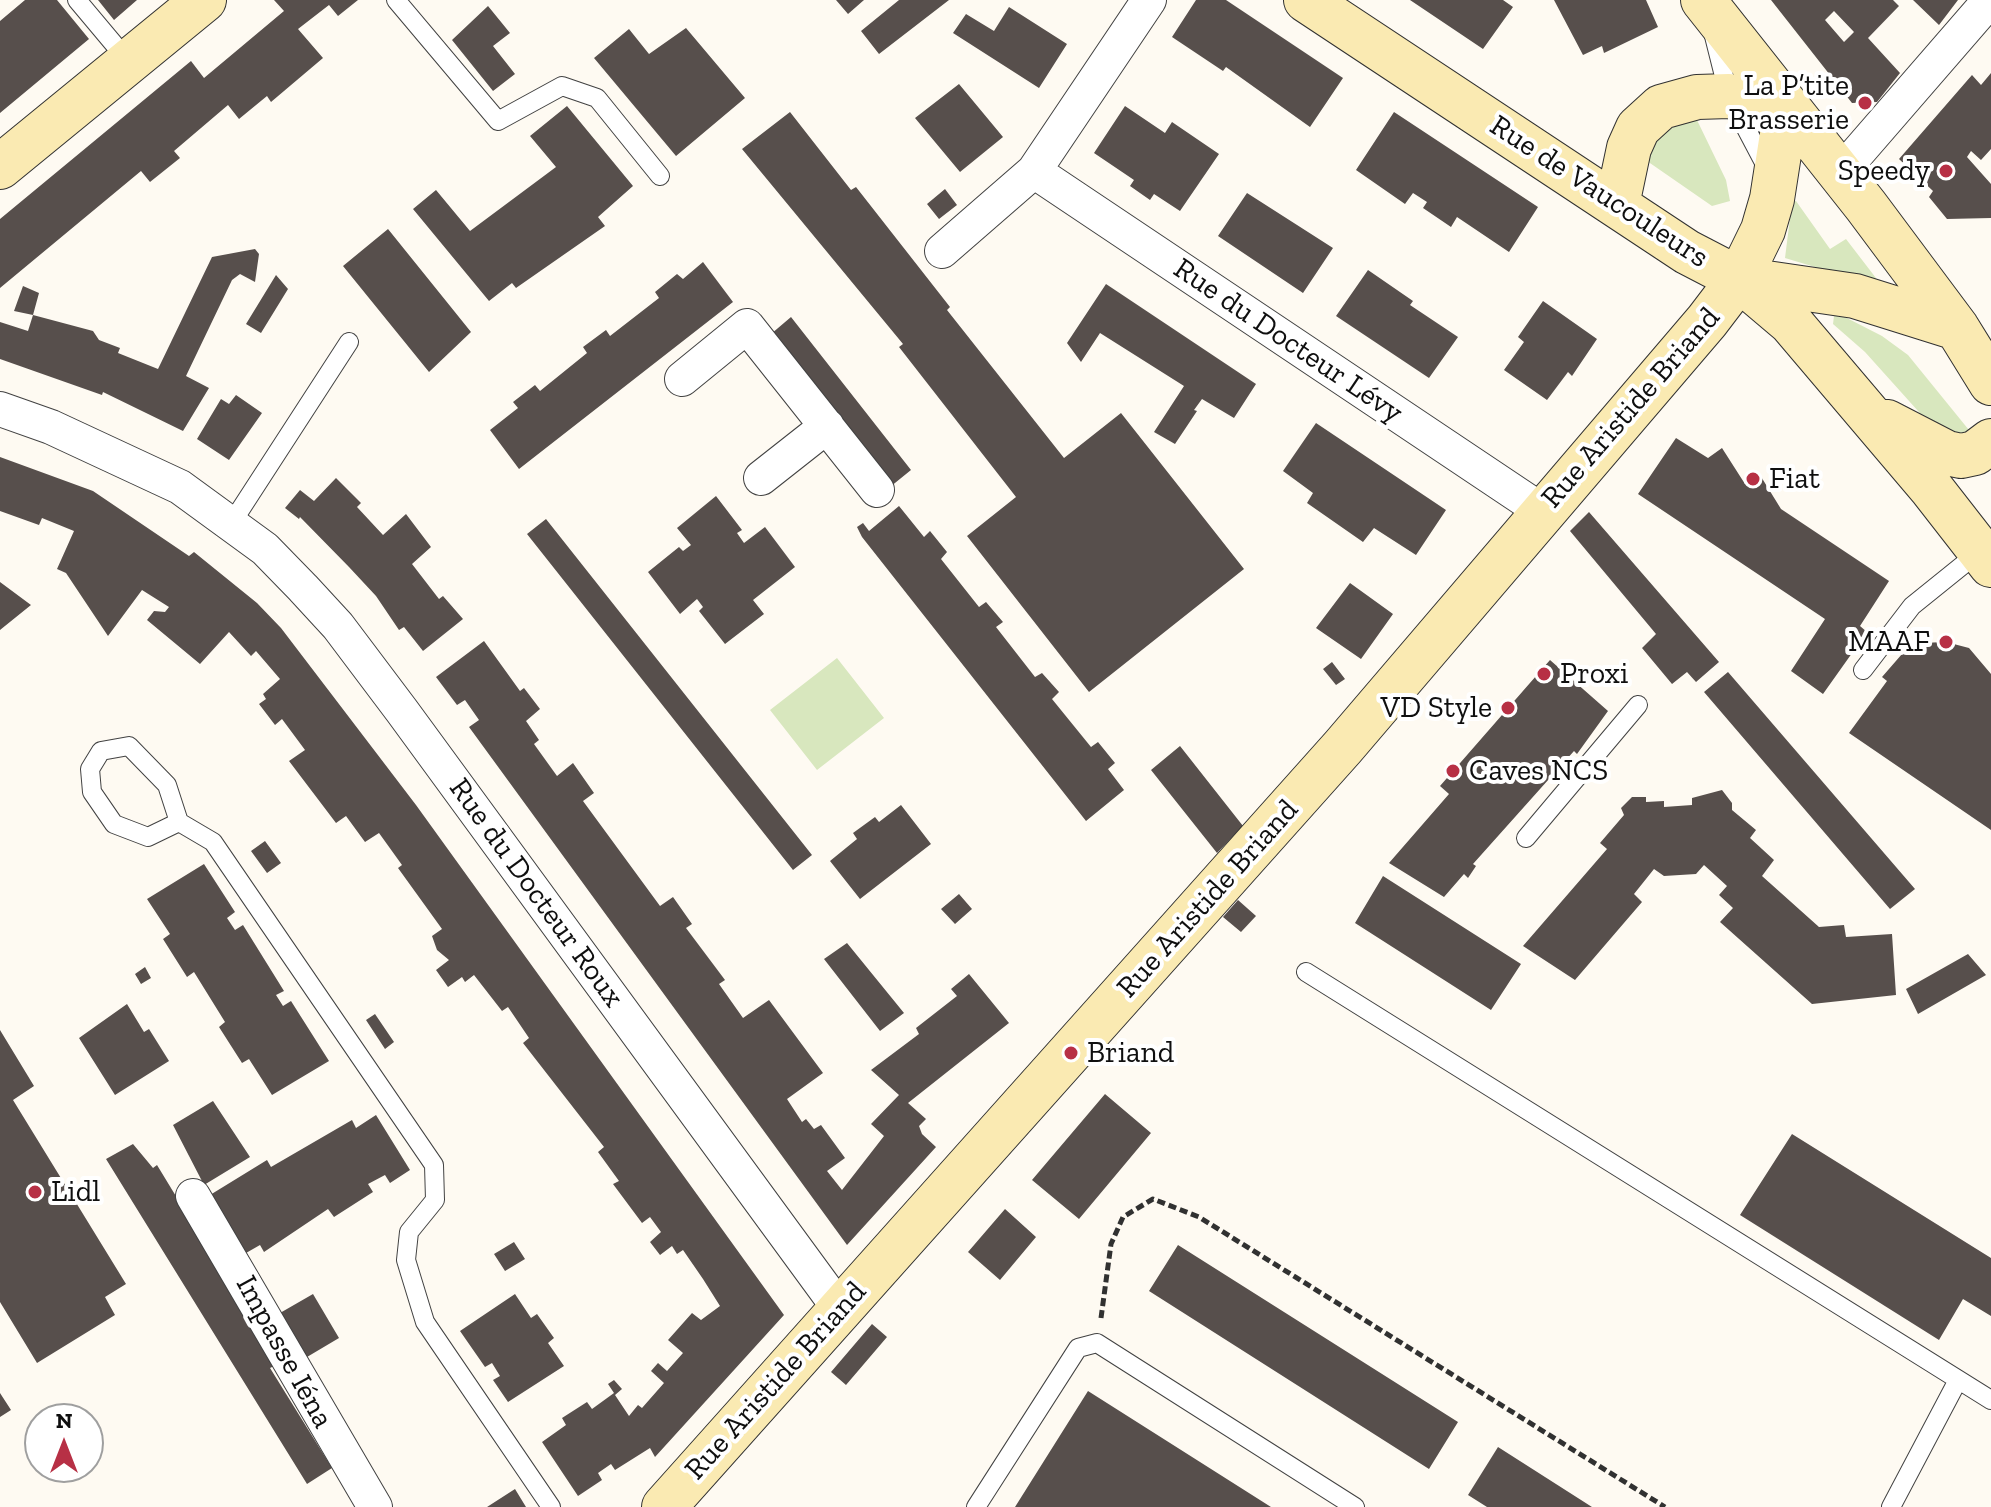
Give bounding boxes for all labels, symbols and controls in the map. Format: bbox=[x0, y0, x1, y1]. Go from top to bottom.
place label: La P’tite Brasserie bbox=[1728, 68, 1849, 138]
marker: La P’tite Brasserie bbox=[1856, 94, 1874, 112]
street label: Rue de Vaucouleurs bbox=[1483, 108, 1715, 276]
place label: Speedy bbox=[1838, 153, 1930, 189]
marker: Speedy bbox=[1937, 162, 1955, 180]
street label: Rue du Docteur Lévy bbox=[1167, 251, 1409, 431]
street label: Rue Aristide Briand bbox=[1534, 300, 1728, 516]
place label: Fiat bbox=[1769, 461, 1820, 497]
marker: Fiat bbox=[1744, 470, 1762, 488]
place label: MAAF bbox=[1848, 624, 1930, 660]
marker: MAAF bbox=[1937, 633, 1955, 651]
place label: Proxi bbox=[1560, 656, 1628, 692]
marker: Proxi bbox=[1535, 665, 1553, 683]
place label: VD Style bbox=[1380, 690, 1492, 726]
marker: VD Style bbox=[1499, 699, 1517, 717]
place label: Caves NCS bbox=[1469, 753, 1608, 789]
marker: Caves NCS bbox=[1444, 762, 1462, 780]
street label: Rue du Docteur Roux bbox=[441, 772, 631, 1014]
street label: Rue Aristide Briand bbox=[1110, 793, 1306, 1005]
place label: Briand bbox=[1087, 1035, 1174, 1071]
marker: Briand bbox=[1062, 1044, 1080, 1062]
place label: Lidl bbox=[51, 1174, 100, 1210]
marker: Lidl bbox=[26, 1183, 44, 1201]
street label: Impasse Iéna bbox=[227, 1270, 341, 1434]
street label: Rue Aristide Briand bbox=[678, 1275, 874, 1487]
north arrow bbox=[24, 1403, 104, 1483]
text: N bbox=[56, 1407, 72, 1434]

